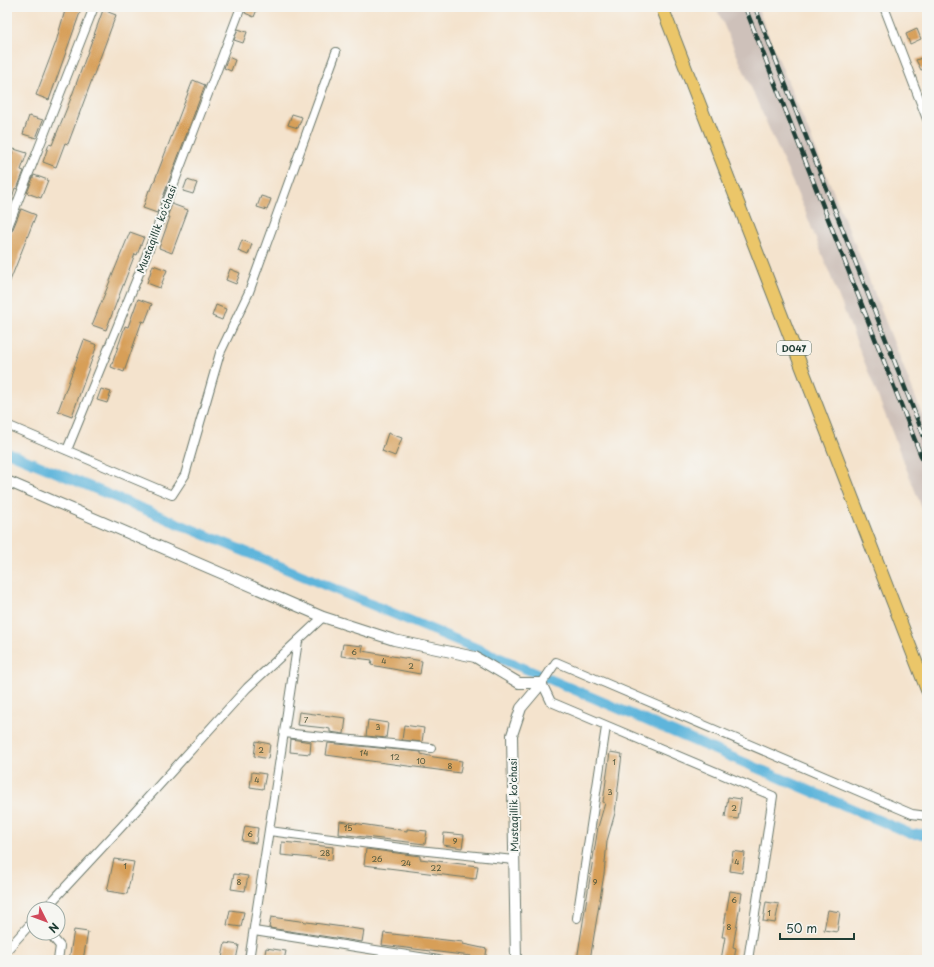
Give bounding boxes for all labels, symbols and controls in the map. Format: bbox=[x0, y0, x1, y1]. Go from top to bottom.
street label: Mustaqillik ko'chasi bbox=[132, 182, 181, 276]
road number: D047 bbox=[777, 341, 811, 355]
house number: 6 bbox=[351, 646, 357, 658]
house number: 4 bbox=[381, 655, 387, 667]
house number: 2 bbox=[408, 660, 414, 672]
house number: 7 bbox=[304, 714, 309, 726]
house number: 3 bbox=[375, 721, 381, 733]
house number: 2 bbox=[258, 744, 264, 756]
house number: 14 bbox=[360, 747, 368, 759]
house number: 12 bbox=[390, 751, 400, 763]
house number: 10 bbox=[416, 755, 426, 767]
house number: 1 bbox=[612, 756, 616, 768]
street label: Mustaqillik ko'chasi bbox=[505, 758, 522, 852]
house number: 8 bbox=[448, 760, 453, 772]
house number: 4 bbox=[254, 774, 260, 786]
house number: 3 bbox=[607, 786, 613, 798]
house number: 2 bbox=[731, 802, 737, 814]
house number: 15 bbox=[344, 822, 352, 834]
house number: 6 bbox=[247, 828, 253, 840]
house number: 9 bbox=[453, 835, 458, 847]
house number: 28 bbox=[320, 847, 330, 859]
house number: 26 bbox=[372, 853, 383, 865]
house number: 4 bbox=[734, 856, 740, 868]
house number: 24 bbox=[401, 857, 411, 869]
house number: 1 bbox=[123, 860, 127, 872]
house number: 22 bbox=[431, 862, 441, 874]
house number: 8 bbox=[237, 876, 242, 888]
house number: 9 bbox=[593, 876, 598, 888]
house number: 6 bbox=[731, 894, 737, 906]
north arrow bbox=[26, 901, 66, 941]
house number: 1 bbox=[767, 907, 771, 919]
scale bar bbox=[780, 915, 854, 941]
text: N bbox=[44, 919, 63, 937]
text: 50 m bbox=[786, 919, 817, 937]
house number: 8 bbox=[727, 921, 732, 933]

